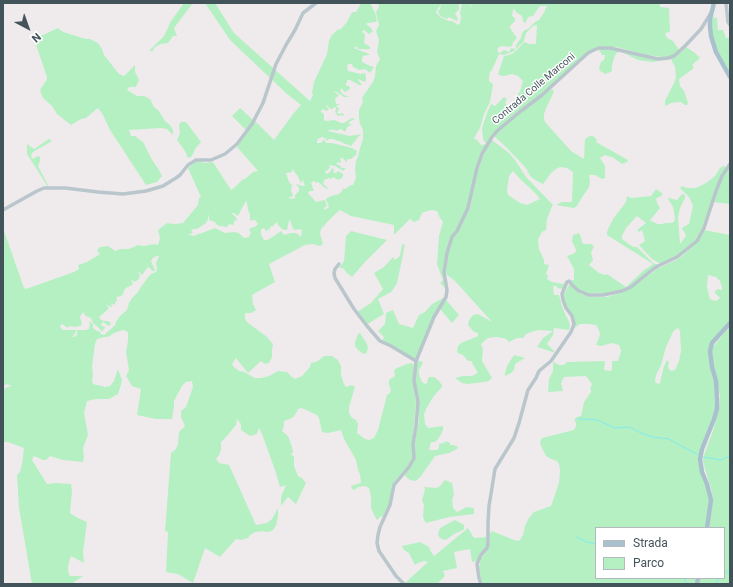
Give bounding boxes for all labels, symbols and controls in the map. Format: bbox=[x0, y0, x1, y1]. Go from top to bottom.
north arrow bbox=[8, 8, 48, 48]
text: N bbox=[29, 30, 43, 45]
street label: Contrada Colle Marconi bbox=[490, 51, 578, 127]
legend bbox=[595, 527, 725, 579]
text: Strada bbox=[633, 536, 668, 550]
text: Parco bbox=[633, 556, 664, 570]

